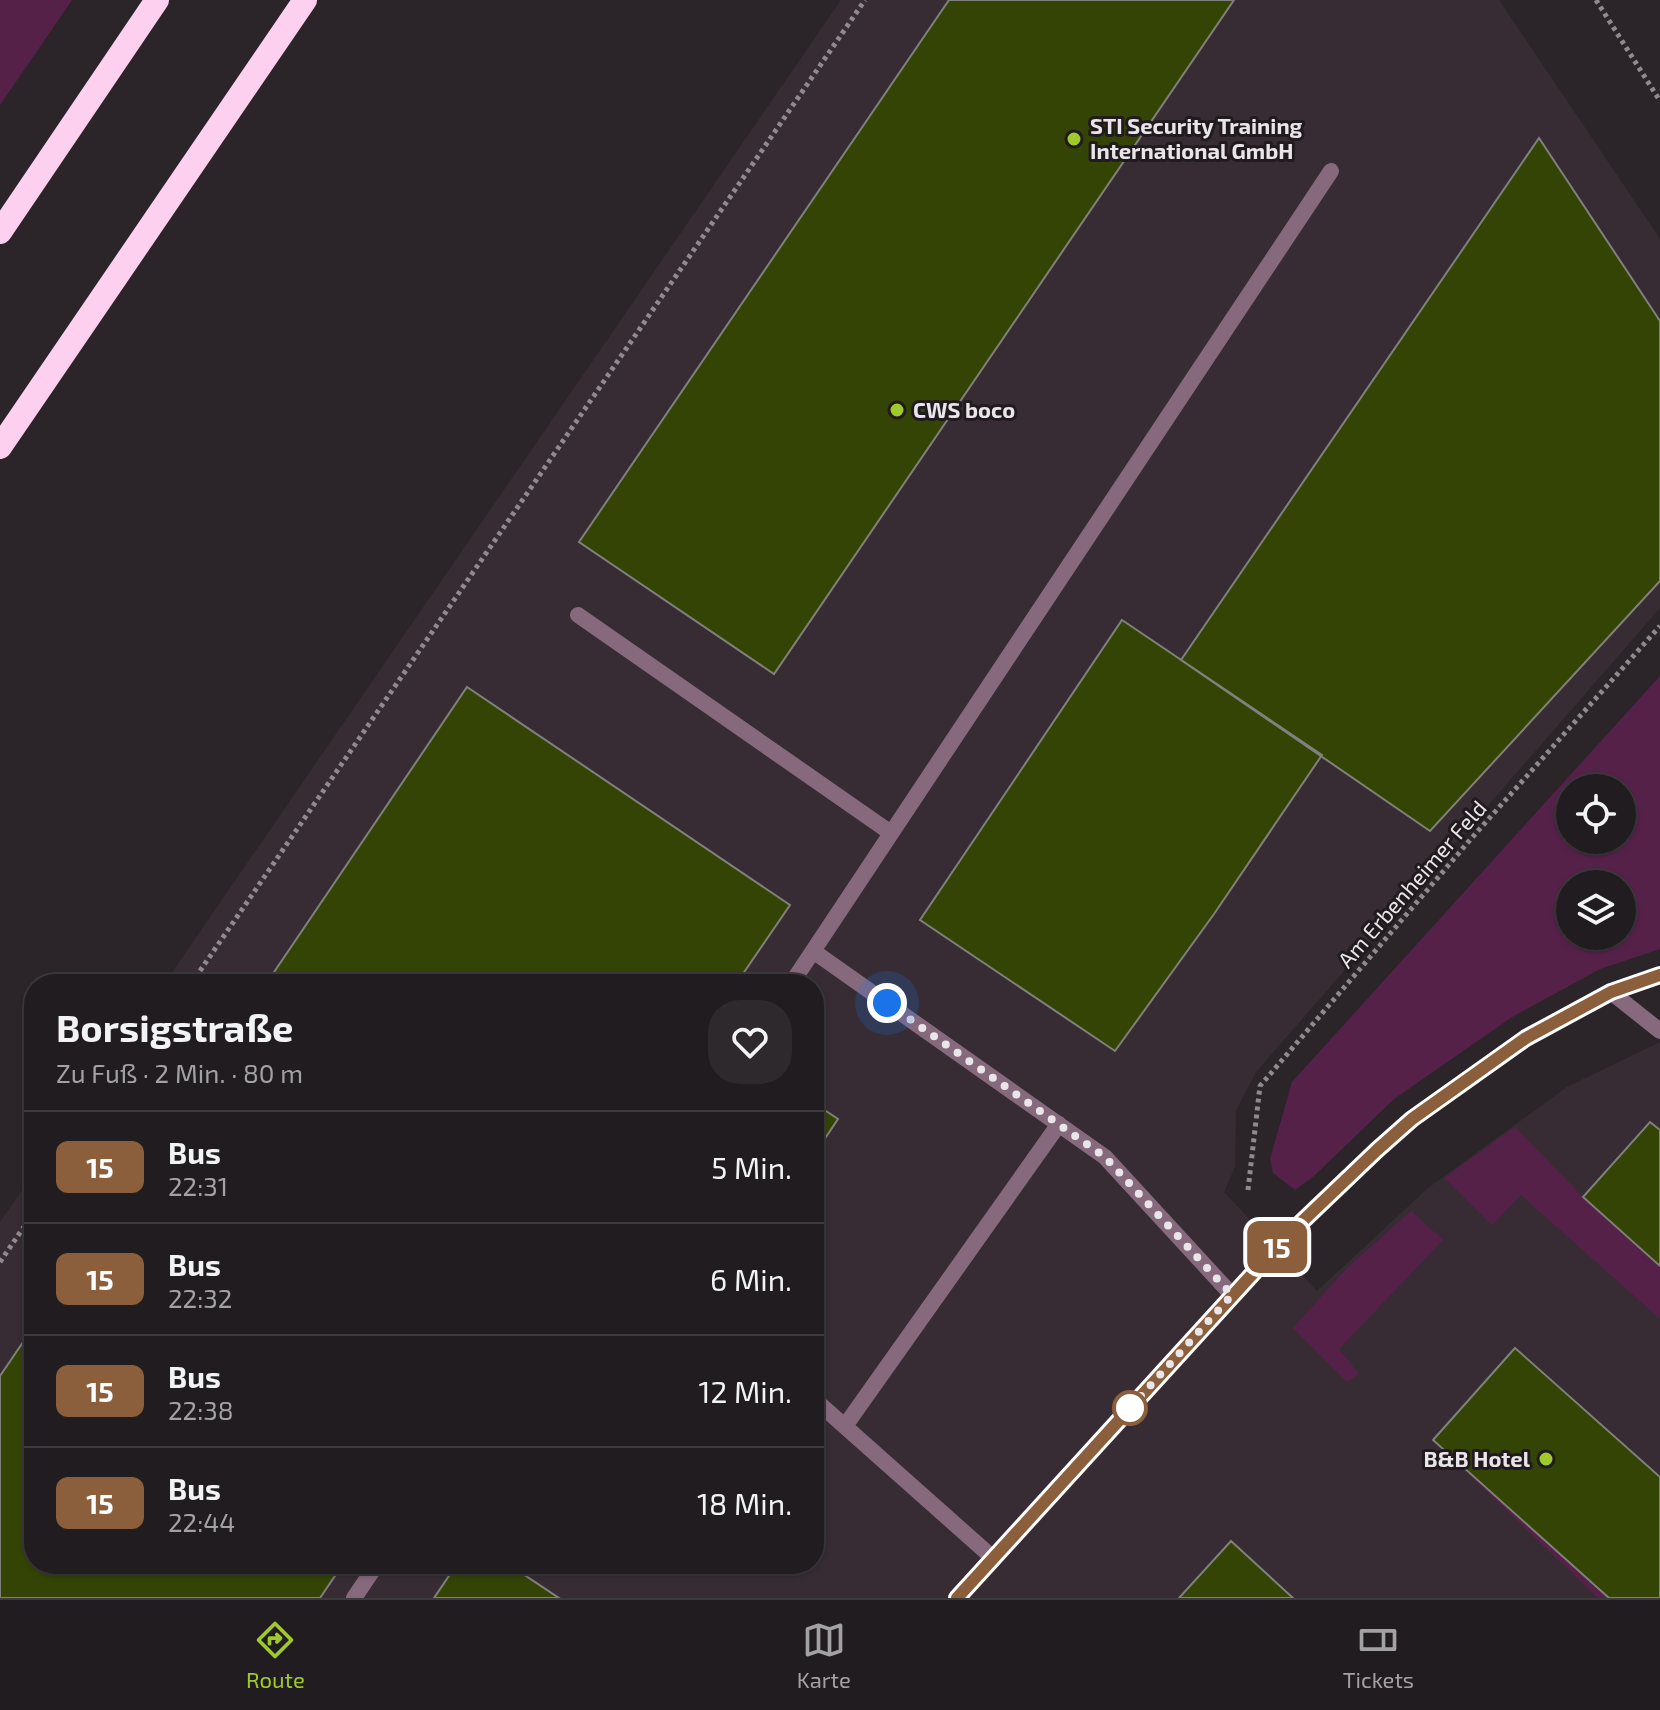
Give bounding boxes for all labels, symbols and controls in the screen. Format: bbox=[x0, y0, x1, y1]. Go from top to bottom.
place label: STI Security Training International GmbH bbox=[1090, 112, 1303, 163]
marker: STI Security Training International GmbH bbox=[1065, 130, 1083, 148]
place label: CWS boco bbox=[913, 396, 1015, 422]
marker: CWS boco bbox=[888, 401, 906, 419]
map controls bbox=[1556, 774, 1636, 950]
button: locate bbox=[1556, 774, 1636, 854]
street label: Am Erbenheimer Feld bbox=[1332, 794, 1491, 972]
button: layers bbox=[1556, 870, 1636, 950]
your location bbox=[867, 983, 907, 1023]
button: heart bbox=[708, 1000, 792, 1084]
text: Borsigstraße bbox=[56, 1004, 294, 1050]
text: Zu Fuß · 2 Min. · 80 m bbox=[56, 1057, 303, 1088]
text: Bus bbox=[168, 1134, 221, 1170]
text: 5 Min. bbox=[711, 1149, 792, 1185]
text: 15 bbox=[86, 1150, 114, 1184]
text: 22:31 bbox=[168, 1170, 228, 1201]
line badge: 15 bbox=[1241, 1221, 1313, 1273]
text: 15 bbox=[1263, 1230, 1291, 1264]
text: Bus bbox=[168, 1246, 221, 1282]
text: 6 Min. bbox=[710, 1261, 792, 1297]
text: 15 bbox=[86, 1262, 114, 1296]
text: 22:32 bbox=[168, 1282, 232, 1313]
text: Bus bbox=[168, 1358, 221, 1394]
text: 12 Min. bbox=[698, 1373, 792, 1409]
text: 15 bbox=[86, 1374, 114, 1408]
unlabelled marker bbox=[1113, 1391, 1147, 1425]
text: 22:38 bbox=[168, 1394, 234, 1425]
place label: B&B Hotel bbox=[1423, 1445, 1531, 1471]
marker: B&B Hotel bbox=[1537, 1450, 1555, 1468]
text: Bus bbox=[168, 1470, 221, 1506]
text: 18 Min. bbox=[697, 1485, 792, 1521]
text: 15 bbox=[86, 1486, 114, 1520]
text: 22:44 bbox=[168, 1506, 235, 1537]
tab: Route bbox=[246, 1618, 305, 1692]
tab: Karte bbox=[797, 1618, 851, 1692]
tab: Tickets bbox=[1343, 1618, 1414, 1692]

